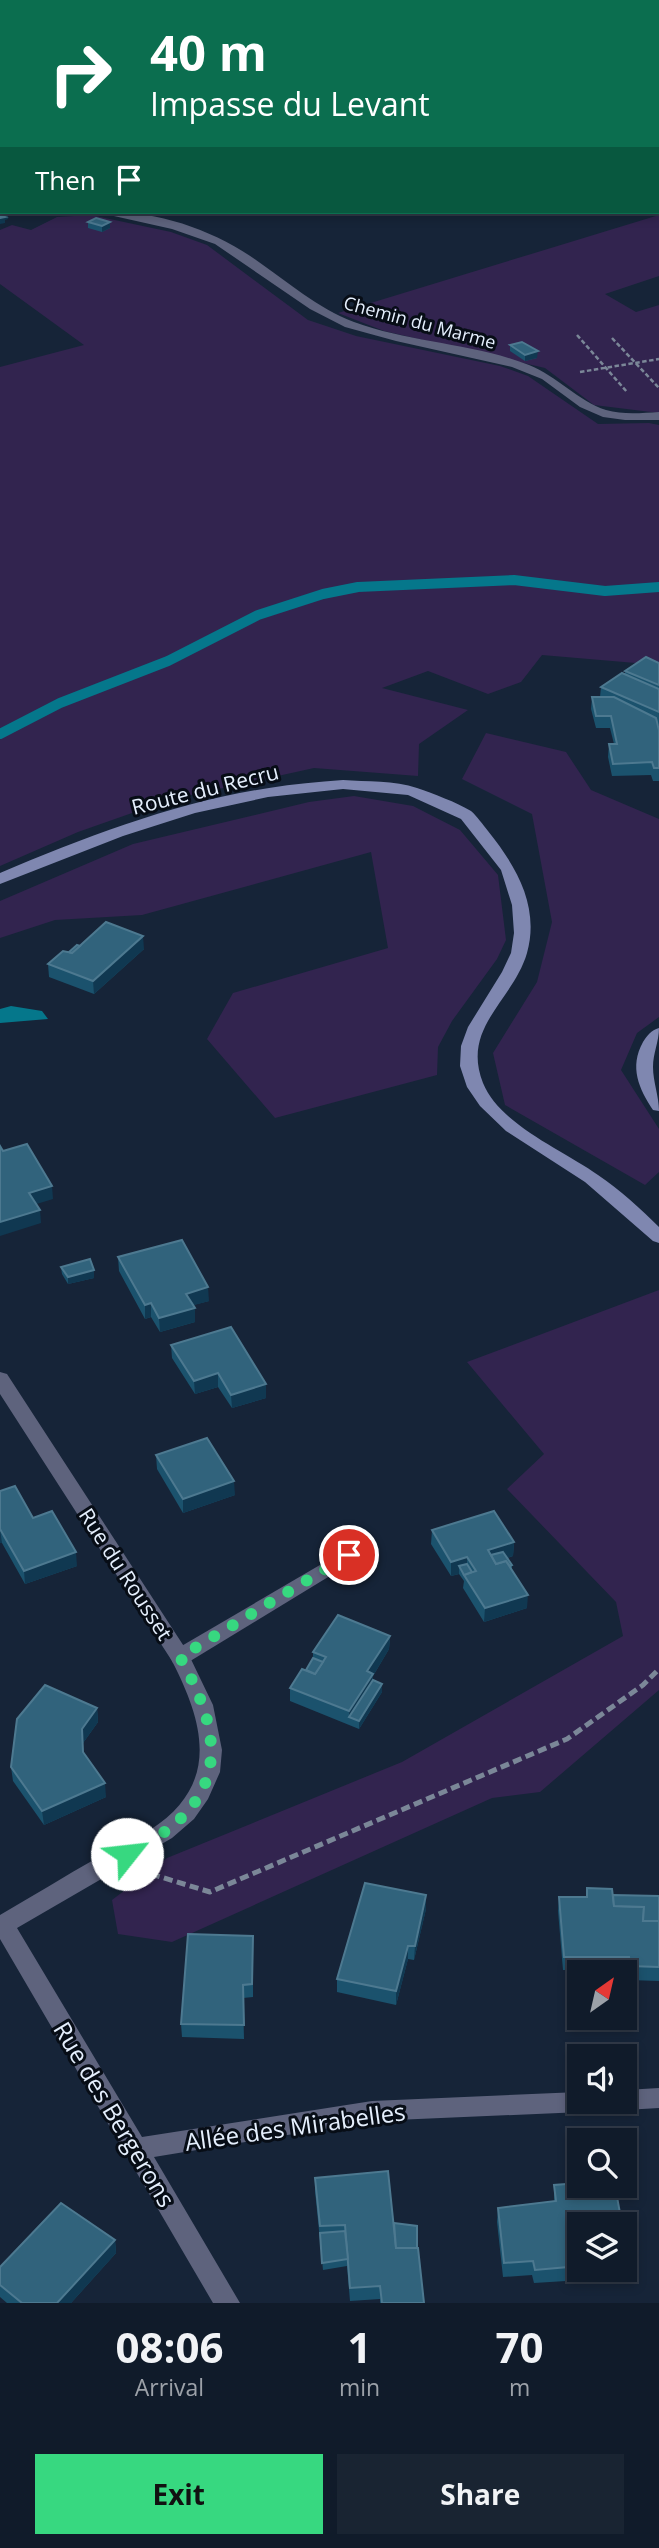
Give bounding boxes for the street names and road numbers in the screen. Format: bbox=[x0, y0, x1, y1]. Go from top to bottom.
street label: Chemin du Marme bbox=[341, 290, 499, 354]
street label: Route du Recru bbox=[129, 757, 281, 821]
street label: Rue du Rousset bbox=[73, 1503, 179, 1645]
street label: Rue des Bergerons bbox=[47, 2015, 183, 2213]
street label: Allée des Mirabelles bbox=[183, 2094, 407, 2158]

